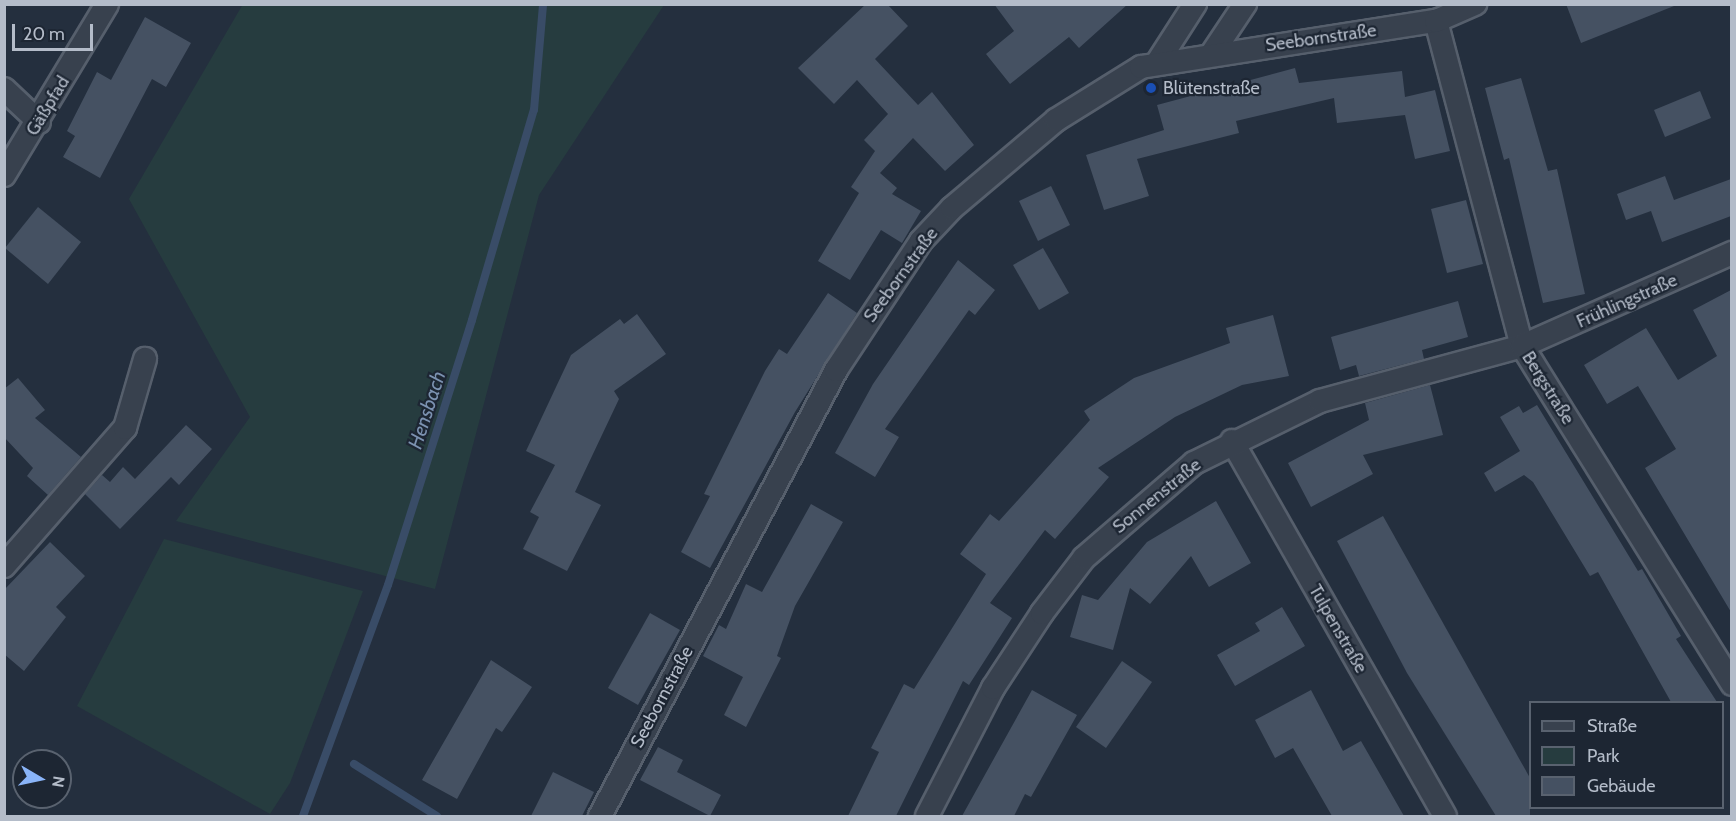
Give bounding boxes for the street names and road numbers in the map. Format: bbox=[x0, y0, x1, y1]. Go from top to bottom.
street label: Seebornstraße bbox=[1264, 20, 1378, 56]
street label: Gäßpfad bbox=[22, 72, 74, 140]
street label: Seebornstraße bbox=[859, 223, 943, 327]
street label: Frühlingstraße bbox=[1573, 269, 1681, 333]
street label: Bergstraße bbox=[1517, 348, 1579, 428]
street label: Sonnenstraße bbox=[1109, 454, 1205, 538]
street label: Tulpenstraße bbox=[1304, 581, 1372, 677]
street label: Seebornstraße bbox=[626, 643, 698, 751]

